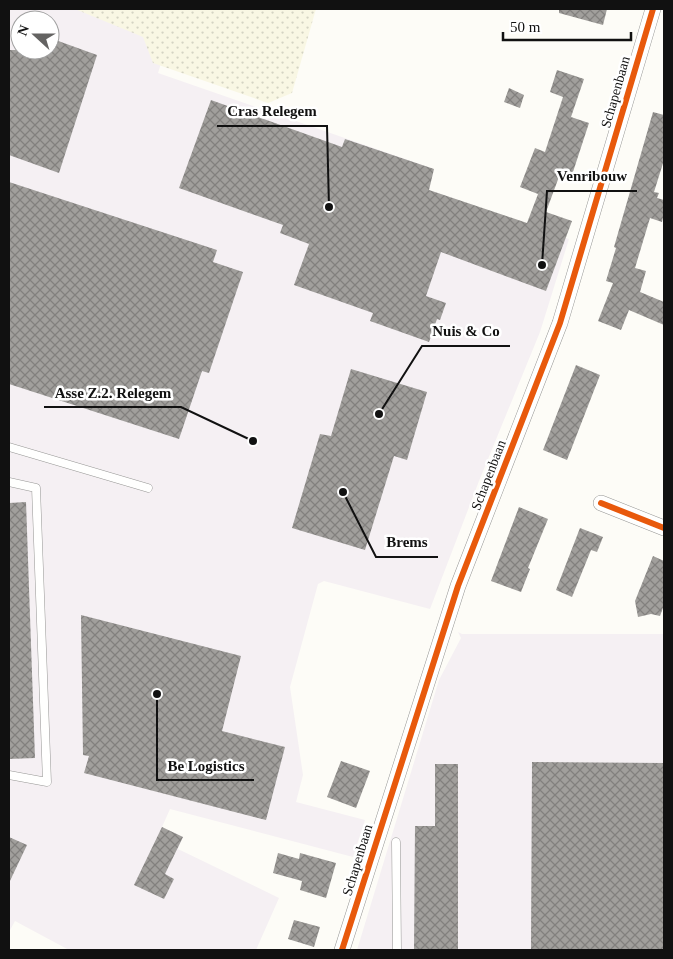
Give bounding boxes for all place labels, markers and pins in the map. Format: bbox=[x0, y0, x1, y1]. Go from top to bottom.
callout: Cras Relegem bbox=[217, 96, 327, 126]
callout: Venribouw bbox=[547, 161, 637, 191]
callout: Nuis & Co bbox=[422, 316, 510, 346]
callout: Asse Z.2. Relegem bbox=[44, 377, 181, 407]
callout: Brems bbox=[376, 527, 438, 557]
callout: Be Logistics bbox=[157, 750, 254, 780]

